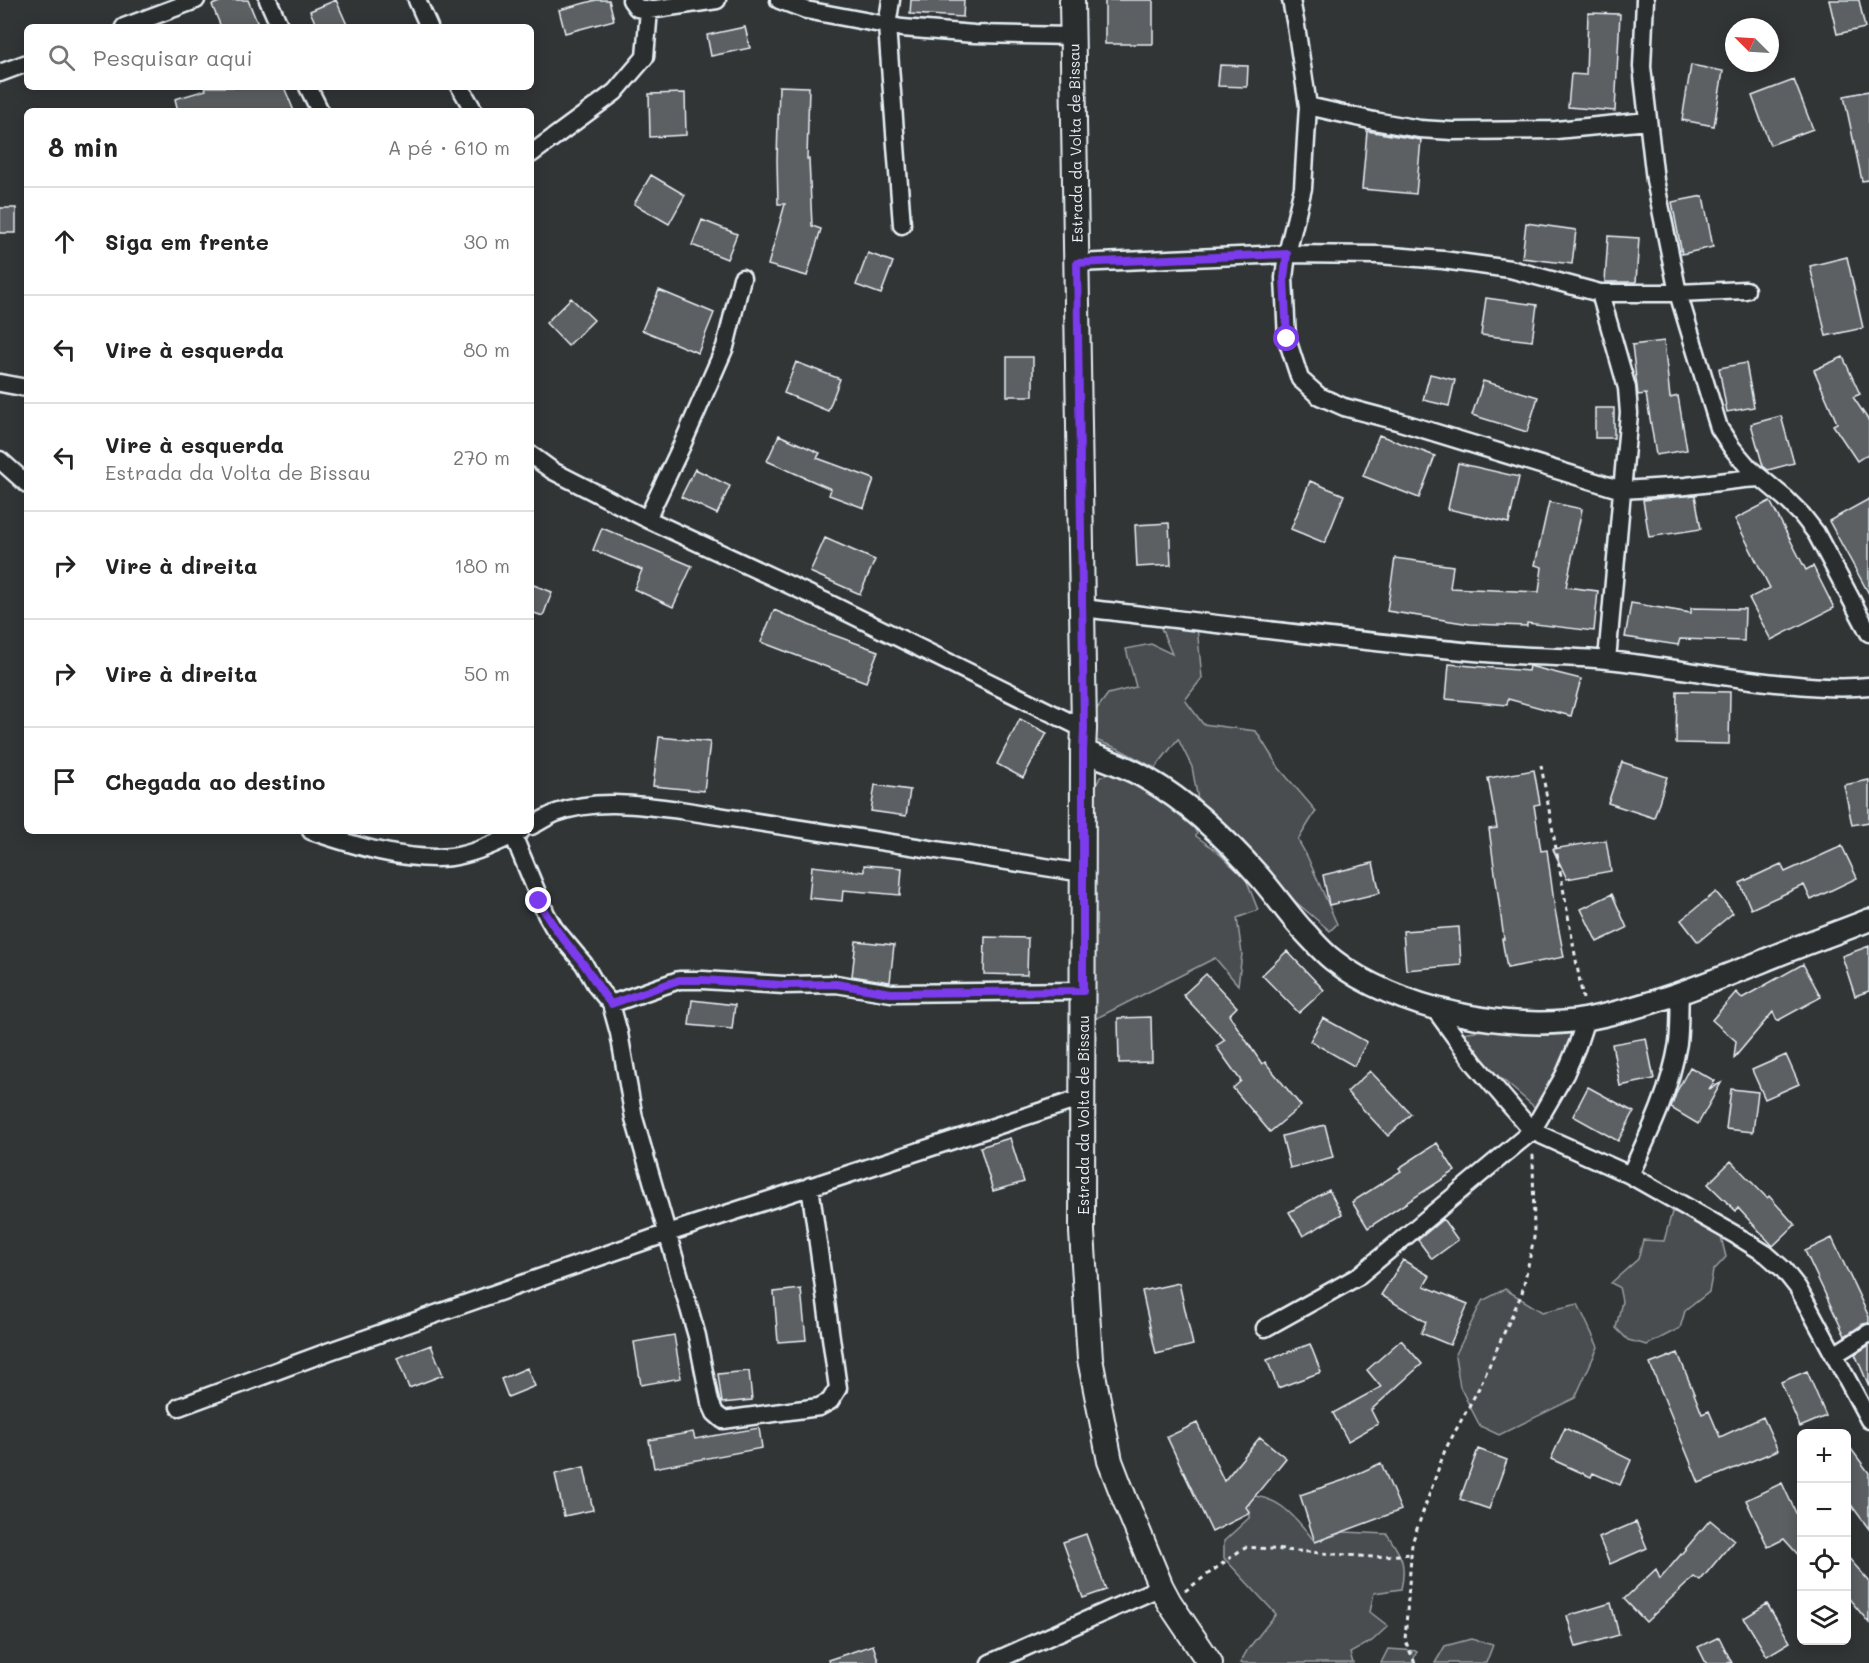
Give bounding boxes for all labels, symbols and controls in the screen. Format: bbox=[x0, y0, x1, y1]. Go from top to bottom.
north arrow bbox=[1725, 18, 1779, 72]
search box bbox=[24, 24, 534, 90]
icon: search bbox=[45, 41, 78, 74]
text: Pesquisar aqui bbox=[93, 43, 253, 72]
street label: Estrada da Volta de Bissau bbox=[1063, 43, 1087, 243]
text: 8 min bbox=[48, 130, 118, 164]
text: A pé · 610 m bbox=[388, 134, 510, 160]
icon: ahead bbox=[48, 225, 81, 258]
text: Siga em frente bbox=[105, 227, 269, 256]
text: 30 m bbox=[464, 228, 510, 254]
route start bbox=[1273, 325, 1299, 351]
icon: left bbox=[48, 333, 81, 366]
text: Vire à esquerda bbox=[105, 335, 284, 364]
text: 80 m bbox=[463, 336, 510, 362]
text: Vire à esquerda bbox=[105, 430, 284, 459]
icon: left bbox=[48, 441, 81, 474]
text: 270 m bbox=[453, 444, 510, 470]
text: Estrada da Volta de Bissau bbox=[105, 459, 371, 485]
icon: right bbox=[48, 549, 81, 582]
text: Vire à direita bbox=[105, 551, 258, 580]
text: 180 m bbox=[454, 552, 510, 578]
icon: right bbox=[48, 657, 81, 690]
text: Vire à direita bbox=[105, 659, 258, 688]
text: 50 m bbox=[464, 660, 510, 686]
icon: arrive bbox=[48, 765, 81, 798]
text: Chegada ao destino bbox=[105, 767, 325, 796]
route end bbox=[525, 887, 551, 913]
street label: Estrada da Volta de Bissau bbox=[1073, 1015, 1093, 1215]
map controls bbox=[1797, 1429, 1851, 1645]
button: + bbox=[1797, 1429, 1851, 1483]
button: − bbox=[1797, 1483, 1851, 1537]
button: locate bbox=[1797, 1537, 1851, 1591]
button: layers bbox=[1797, 1591, 1851, 1645]

